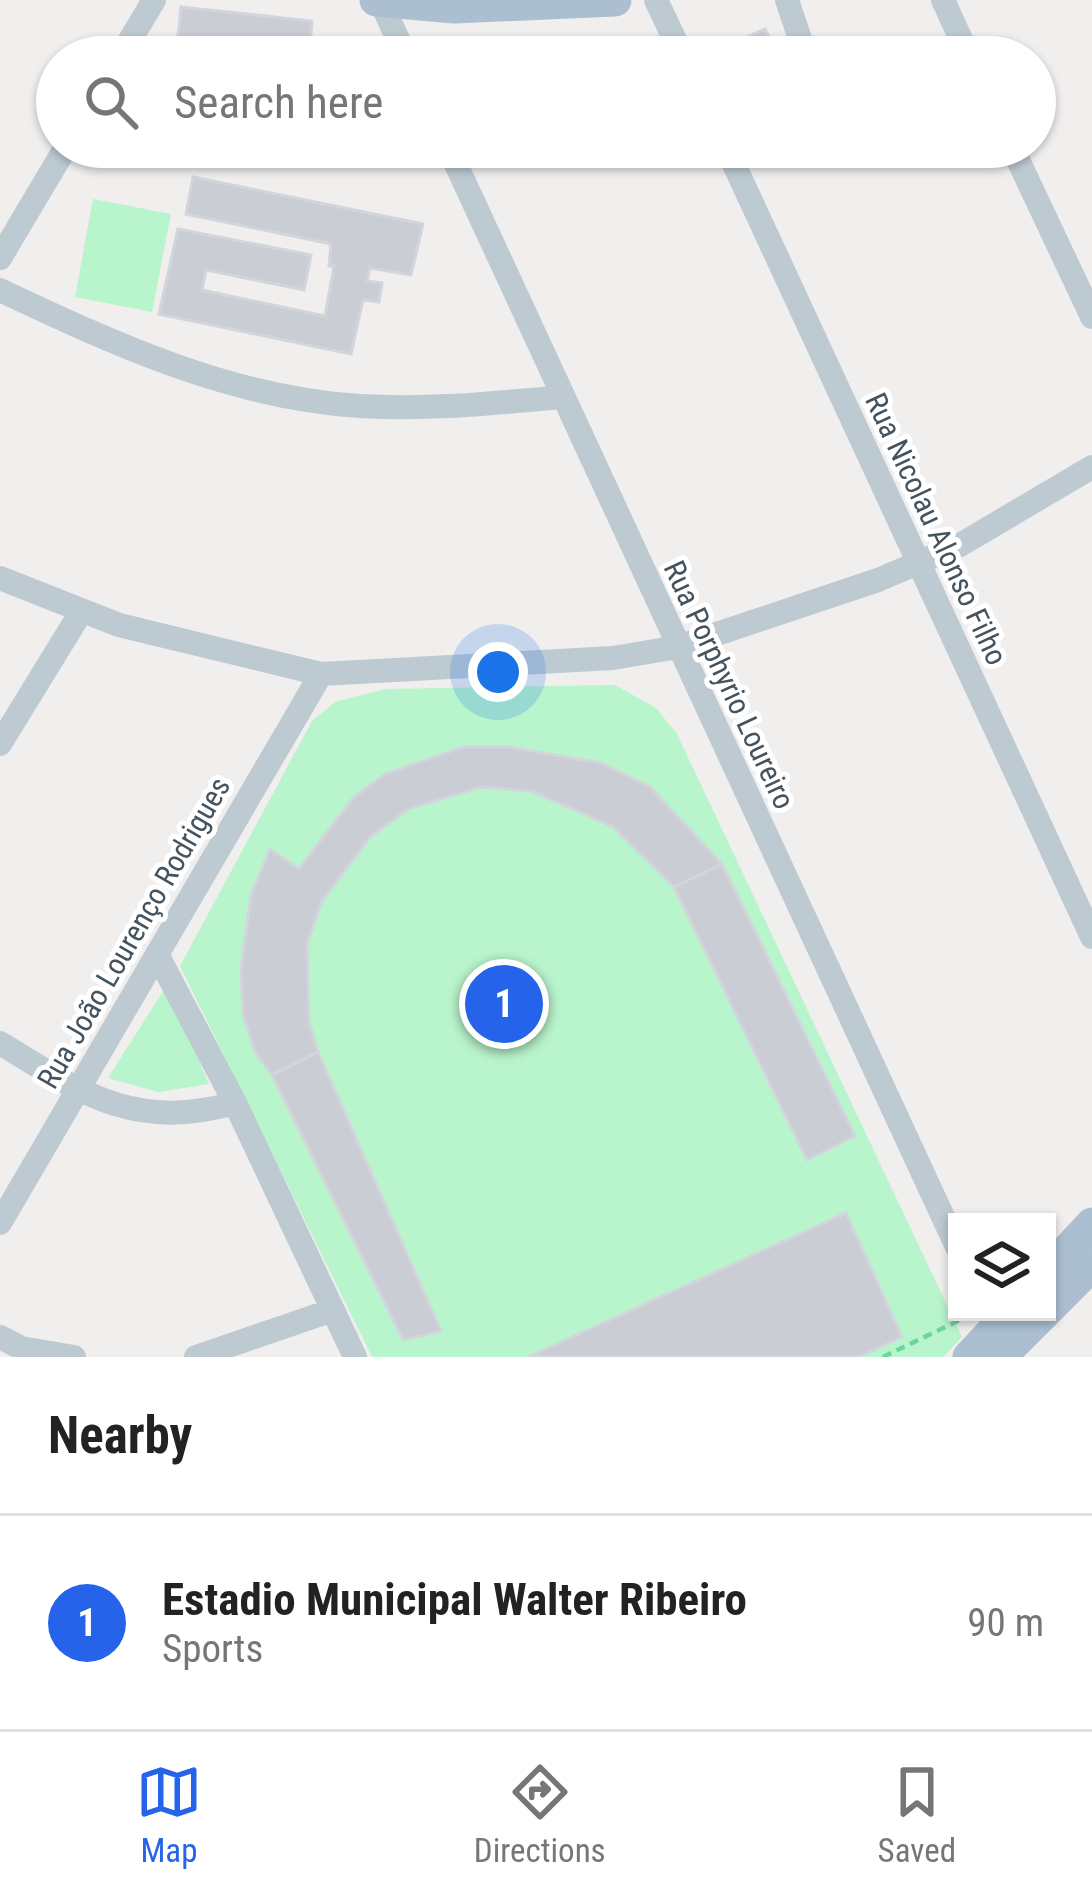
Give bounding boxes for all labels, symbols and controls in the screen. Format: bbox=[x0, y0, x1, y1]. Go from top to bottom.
search box bbox=[36, 36, 1056, 168]
icon: search bbox=[78, 69, 144, 135]
text: Search here bbox=[174, 76, 383, 129]
street label: Rua Nicolau Alonso Filho bbox=[858, 387, 1015, 670]
street label: Rua Porphyrio Loureiro bbox=[657, 555, 802, 814]
your location bbox=[468, 642, 528, 702]
street label: Rua João Lourenço Rodrigues bbox=[30, 771, 237, 1095]
pin: 1 bbox=[465, 959, 543, 1049]
map controls bbox=[948, 1213, 1056, 1321]
button: layers bbox=[948, 1213, 1056, 1321]
text: Nearby bbox=[48, 1406, 192, 1465]
text: Estadio Municipal Walter Ribeiro bbox=[162, 1573, 747, 1626]
text: 1 bbox=[77, 1600, 97, 1646]
text: 90 m bbox=[967, 1600, 1044, 1646]
text: Sports bbox=[162, 1626, 263, 1672]
tab: Map bbox=[136, 1759, 202, 1870]
tab: Directions bbox=[474, 1759, 606, 1870]
tab: Saved bbox=[878, 1759, 956, 1870]

